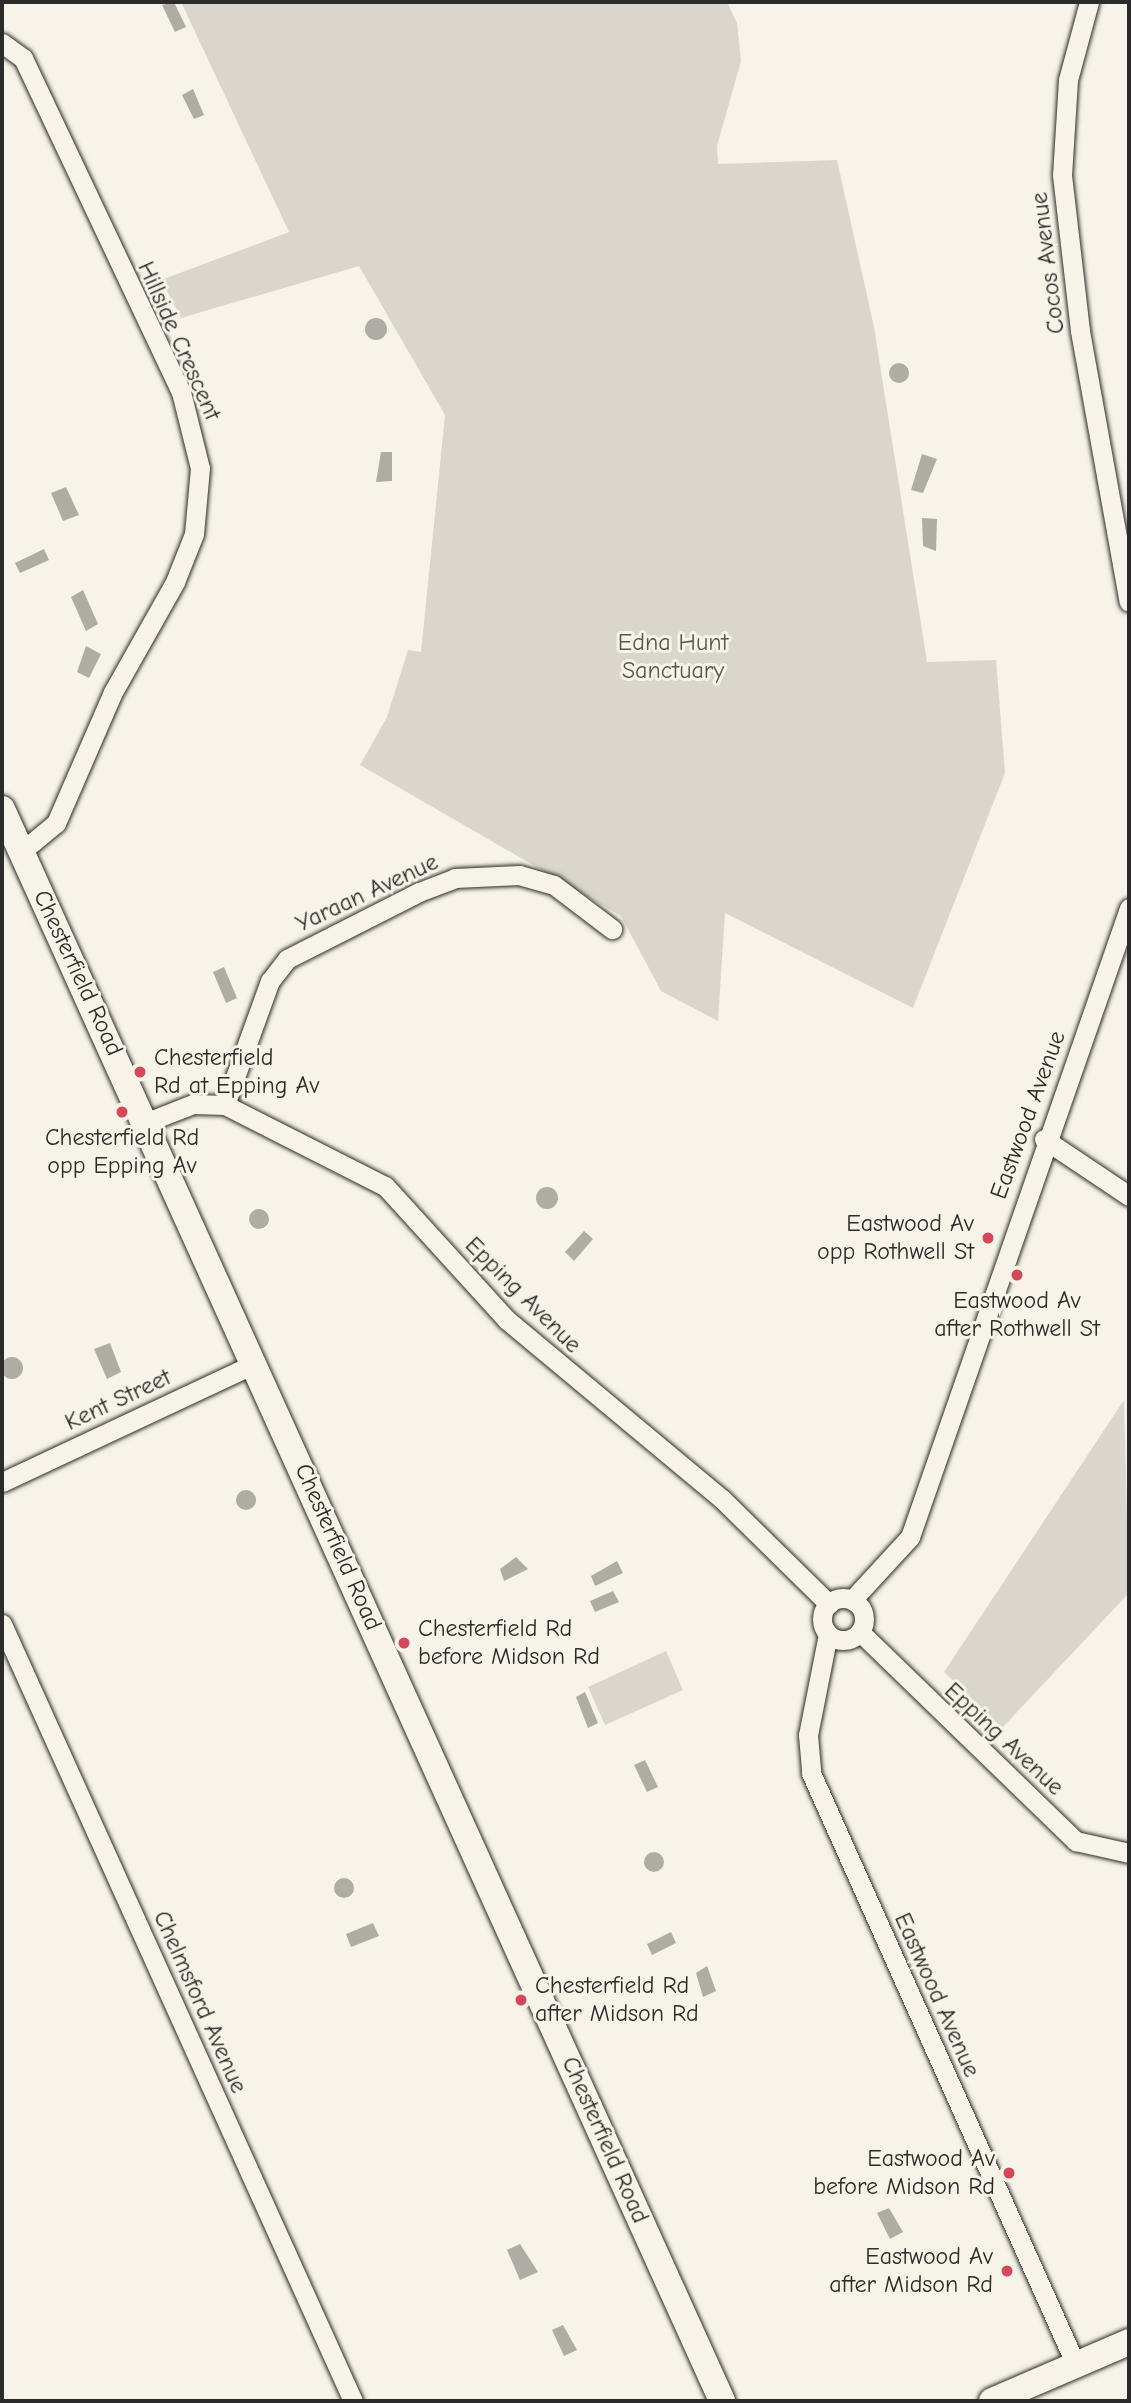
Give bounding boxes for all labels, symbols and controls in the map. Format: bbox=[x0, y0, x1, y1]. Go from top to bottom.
street label: Cocos Avenue bbox=[1025, 190, 1071, 336]
street label: Hillside Crescent bbox=[131, 257, 227, 425]
park label: Edna Hunt Sanctuary bbox=[618, 629, 728, 685]
street label: Yaraan Avenue bbox=[291, 848, 443, 938]
street label: Chesterfield Road bbox=[27, 886, 129, 1060]
street label: Eastwood Avenue bbox=[984, 1027, 1072, 1203]
place label: Chesterfield Rd at Epping Av bbox=[154, 1044, 319, 1100]
marker: Chesterfield Rd at Epping Av bbox=[132, 1064, 148, 1080]
marker: Chesterfield Rd opp Epping Av bbox=[114, 1104, 130, 1120]
place label: Chesterfield Rd opp Epping Av bbox=[45, 1124, 199, 1180]
place label: Eastwood Av opp Rothwell St bbox=[817, 1210, 974, 1266]
marker: Eastwood Av opp Rothwell St bbox=[980, 1230, 996, 1246]
street label: Epping Avenue bbox=[459, 1231, 587, 1359]
marker: Eastwood Av after Rothwell St bbox=[1009, 1267, 1025, 1283]
place label: Eastwood Av after Rothwell St bbox=[934, 1287, 1100, 1343]
street label: Kent Street bbox=[60, 1363, 176, 1437]
street label: Chesterfield Road bbox=[288, 1459, 388, 1635]
place label: Chesterfield Rd before Midson Rd bbox=[418, 1615, 600, 1671]
marker: Chesterfield Rd before Midson Rd bbox=[396, 1635, 412, 1651]
street label: Epping Avenue bbox=[938, 1676, 1070, 1802]
street label: Chelmsford Avenue bbox=[147, 1906, 253, 2098]
street label: Eastwood Avenue bbox=[888, 1908, 986, 2082]
place label: Chesterfield Rd after Midson Rd bbox=[535, 1972, 699, 2028]
marker: Chesterfield Rd after Midson Rd bbox=[513, 1992, 529, 2008]
street label: Chesterfield Road bbox=[555, 2052, 655, 2228]
place label: Eastwood Av before Midson Rd bbox=[813, 2145, 995, 2201]
marker: Eastwood Av before Midson Rd bbox=[1001, 2165, 1017, 2181]
place label: Eastwood Av after Midson Rd bbox=[829, 2243, 993, 2299]
marker: Eastwood Av after Midson Rd bbox=[999, 2263, 1015, 2279]

